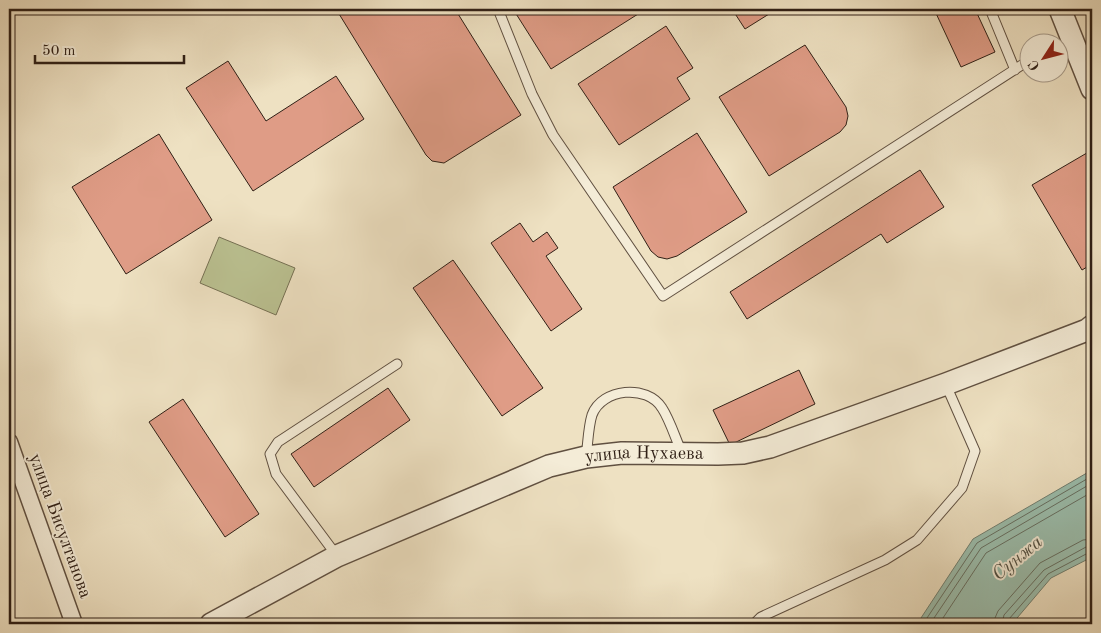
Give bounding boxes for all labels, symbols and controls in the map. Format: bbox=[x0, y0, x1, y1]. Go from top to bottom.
scale bar bbox=[35, 32, 184, 64]
north arrow bbox=[1018, 32, 1068, 82]
text: 50 m bbox=[42, 44, 76, 59]
text: С bbox=[1026, 57, 1043, 73]
street label: улица Нухаева bbox=[584, 444, 704, 466]
street label: улица Бисултанова bbox=[25, 451, 95, 601]
water label: Сунжа bbox=[989, 533, 1047, 585]

